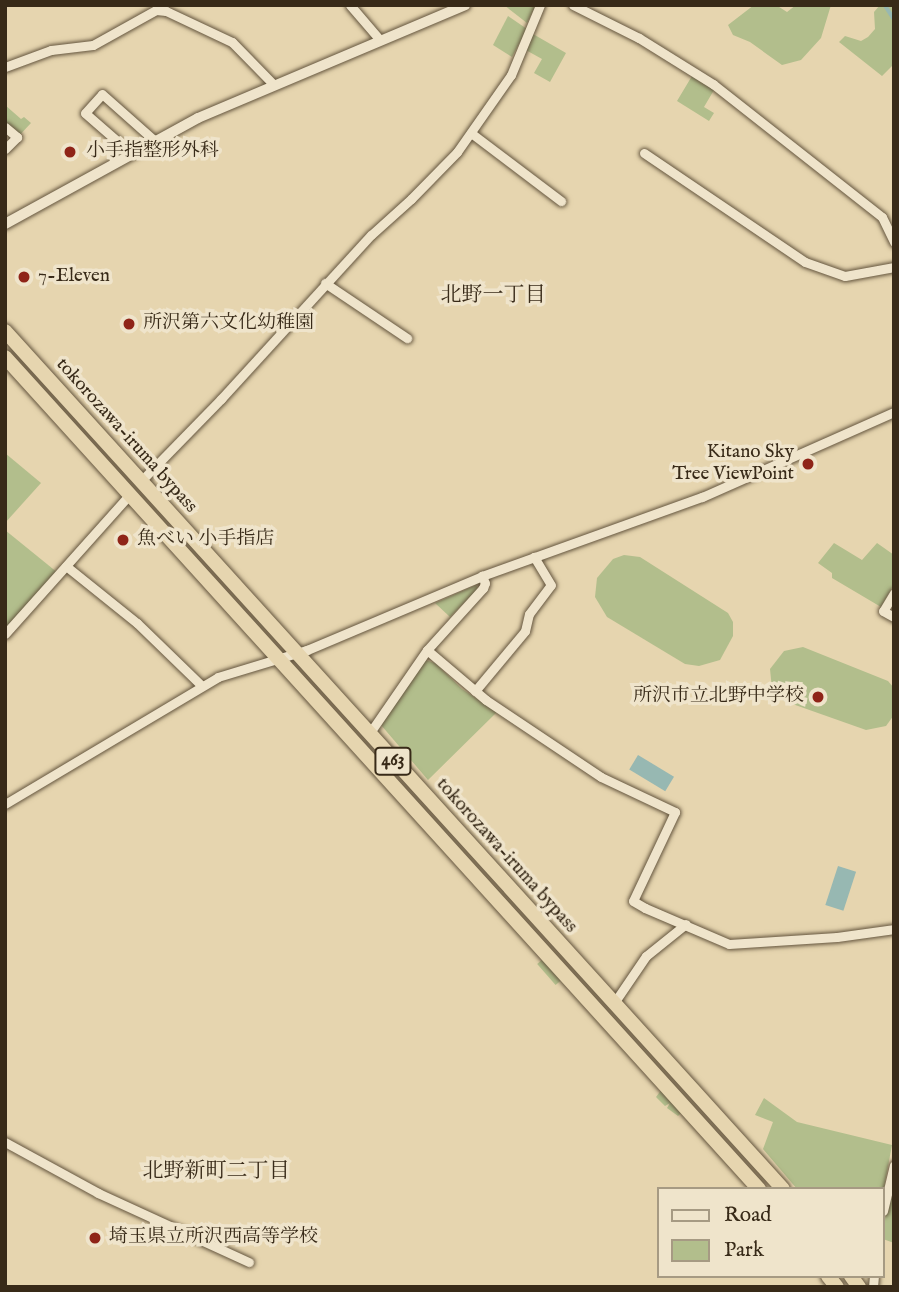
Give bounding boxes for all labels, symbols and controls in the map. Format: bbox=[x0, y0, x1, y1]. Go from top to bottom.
place label: 小手指整形外科 bbox=[86, 141, 219, 163]
marker: 小手指整形外科 bbox=[60, 142, 80, 162]
place label: 7-Eleven bbox=[38, 266, 110, 288]
marker: 7-Eleven bbox=[16, 269, 32, 285]
district label: 北野一丁目 bbox=[441, 283, 545, 309]
place label: 所沢第六文化幼稚園 bbox=[143, 313, 314, 335]
marker: 所沢第六文化幼稚園 bbox=[121, 316, 137, 332]
street label: tokorozawa-iruma bypass bbox=[50, 354, 202, 518]
place label: Kitano Sky Tree ViewPoint bbox=[672, 442, 794, 486]
marker: Kitano Sky Tree ViewPoint bbox=[800, 456, 816, 472]
place label: 魚べい 小手指店 bbox=[137, 529, 274, 551]
marker: 魚べい 小手指店 bbox=[115, 532, 131, 548]
place label: 所沢市立北野中学校 bbox=[633, 686, 804, 708]
marker: 所沢市立北野中学校 bbox=[810, 689, 826, 705]
road number: 463 bbox=[374, 746, 412, 776]
street label: tokorozawa-iruma bypass bbox=[430, 774, 582, 938]
district label: 北野新町二丁目 bbox=[143, 1159, 289, 1185]
legend bbox=[657, 1187, 885, 1278]
text: Road bbox=[724, 1202, 771, 1229]
place label: 埼玉県立所沢西高等学校 bbox=[109, 1227, 318, 1249]
marker: 埼玉県立所沢西高等学校 bbox=[87, 1230, 103, 1246]
text: Park bbox=[724, 1237, 764, 1264]

